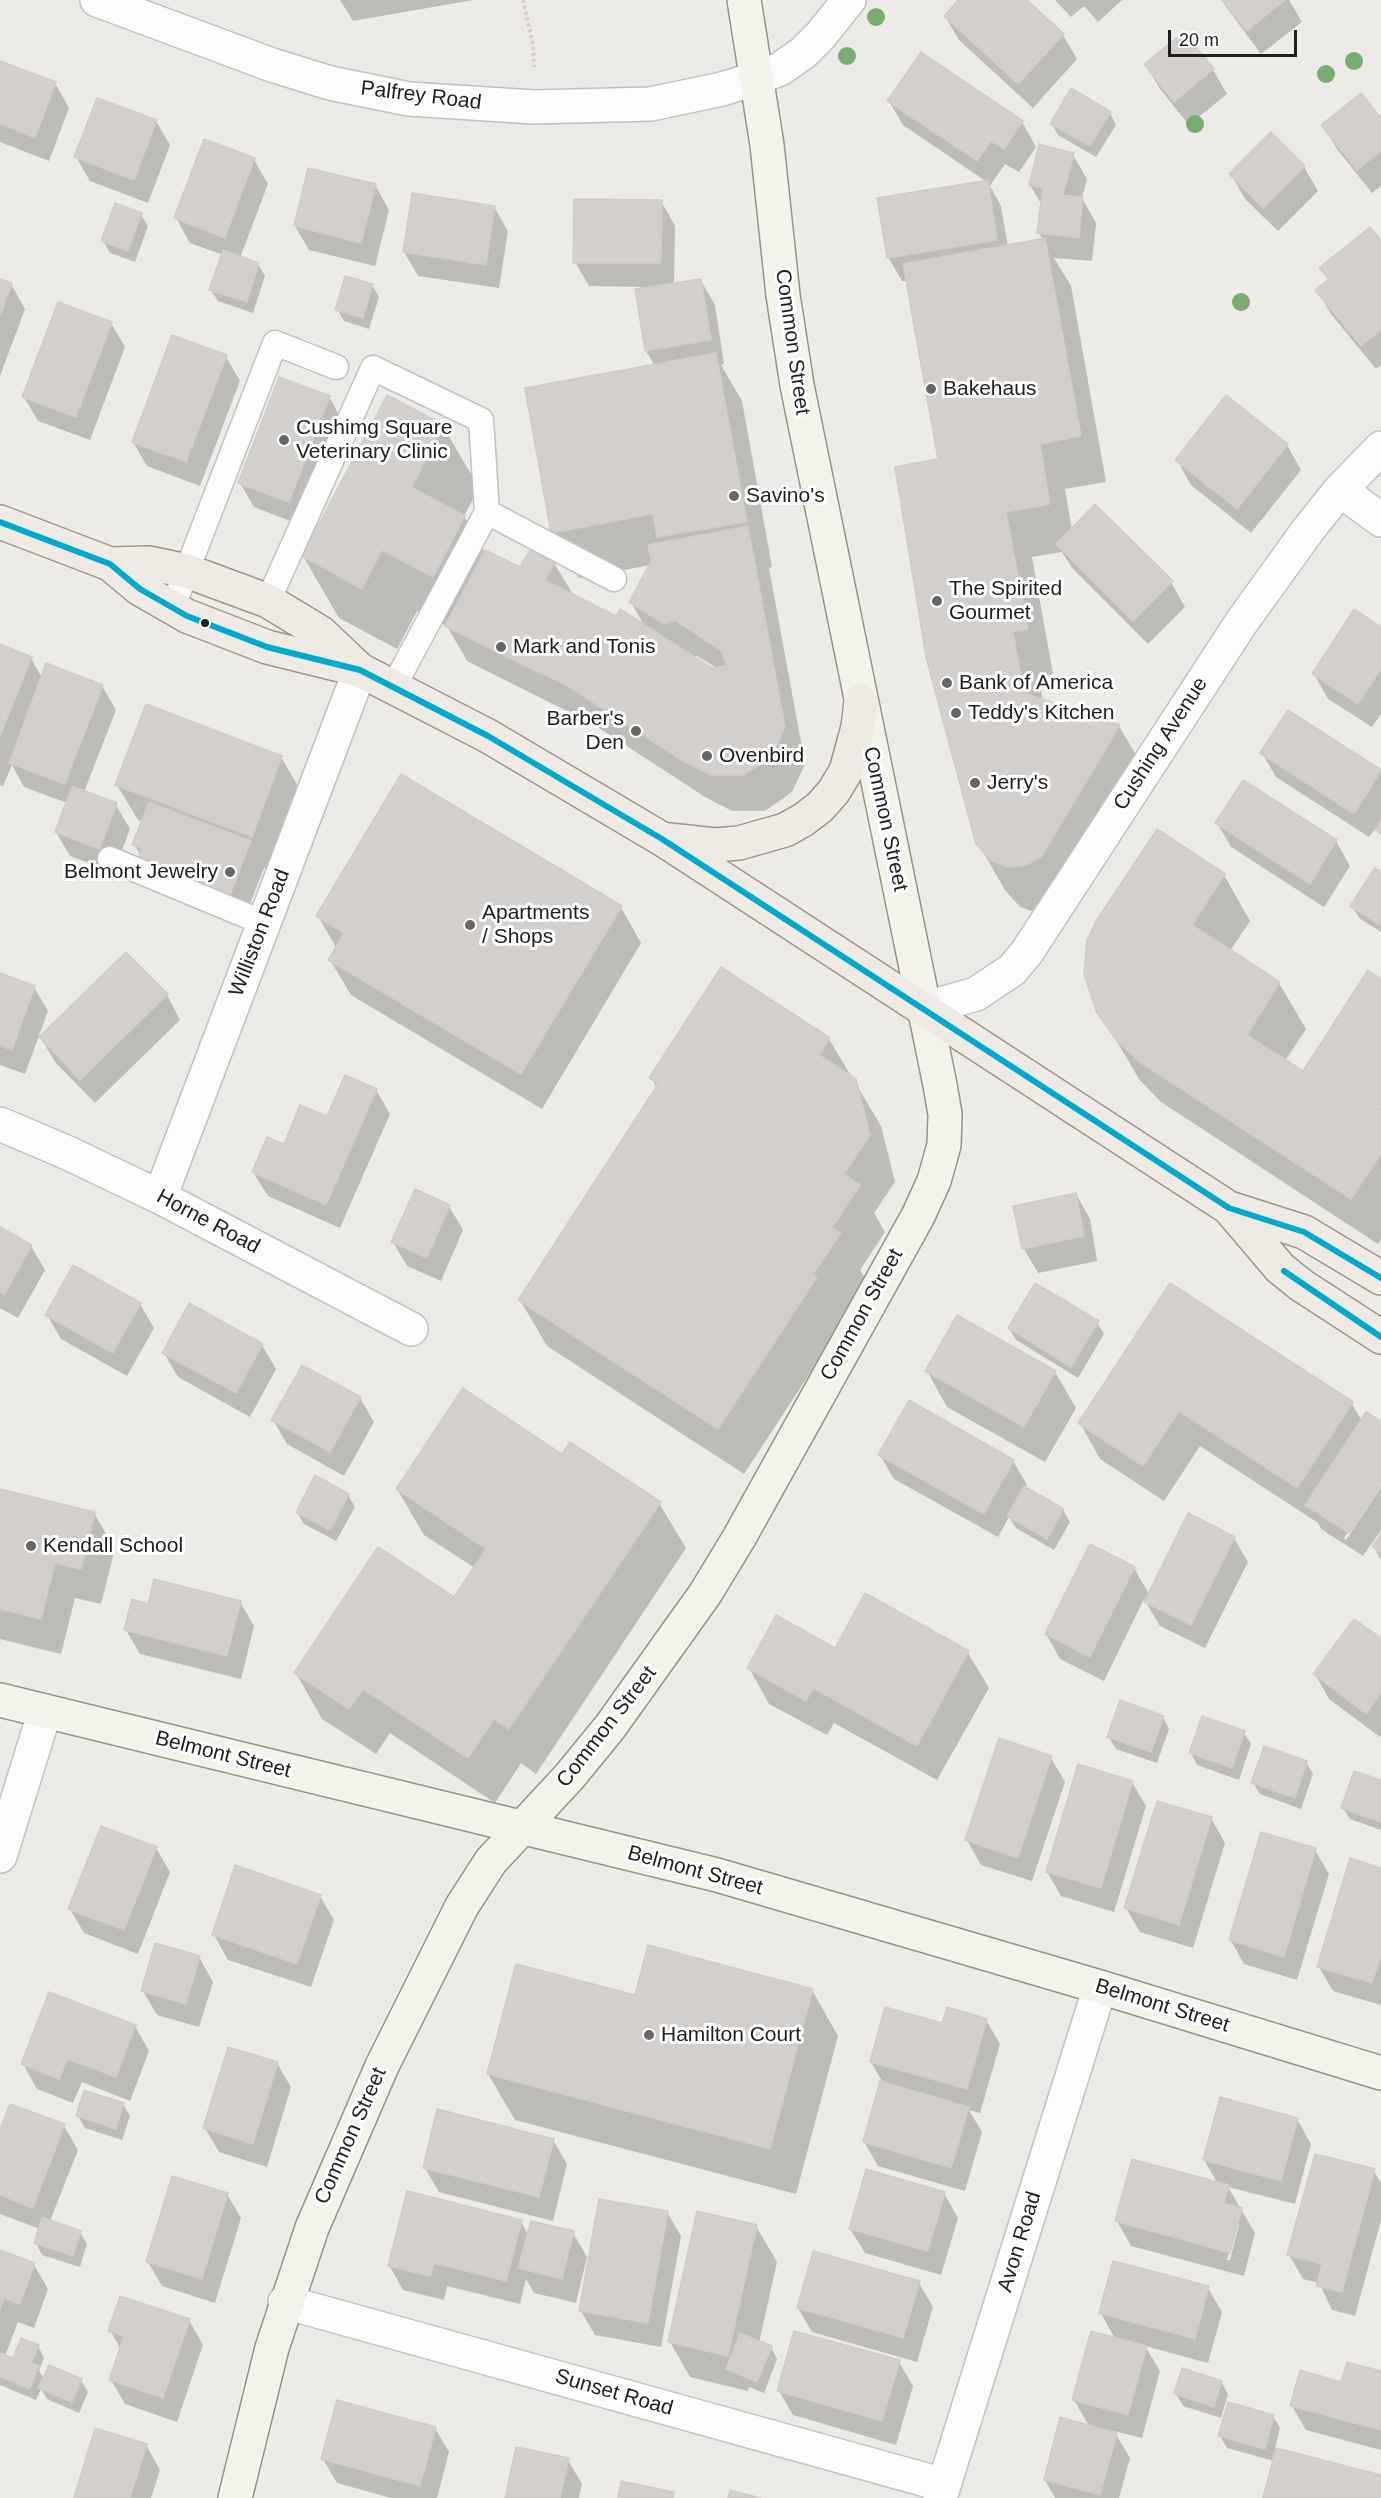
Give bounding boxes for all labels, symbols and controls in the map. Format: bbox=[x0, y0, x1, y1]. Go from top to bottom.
scale bar bbox=[1171, 18, 1300, 56]
text: 20 m bbox=[1179, 30, 1219, 50]
street label: Palfrey Road bbox=[359, 76, 483, 116]
street label: Common Street bbox=[769, 267, 815, 417]
place label: Bakehaus bbox=[943, 376, 1036, 402]
marker: Bakehaus bbox=[924, 382, 938, 396]
place label: Cushimg Square Veterinary Clinic bbox=[296, 415, 452, 465]
marker: Cushimg Square Veterinary Clinic bbox=[277, 433, 291, 447]
place label: Savino's bbox=[746, 483, 825, 509]
marker: Savino's bbox=[727, 489, 741, 503]
place label: The Spirited Gourmet bbox=[949, 576, 1062, 626]
marker: The Spirited Gourmet bbox=[930, 594, 944, 608]
unlabelled marker bbox=[199, 617, 211, 629]
place label: Mark and Tonis bbox=[513, 634, 655, 660]
marker: Mark and Tonis bbox=[494, 640, 508, 654]
place label: Bank of America bbox=[959, 670, 1113, 696]
street label: Cushing Avenue bbox=[1109, 673, 1213, 815]
marker: Bank of America bbox=[940, 676, 954, 690]
place label: Teddy's Kitchen bbox=[968, 700, 1114, 726]
place label: Barber's Den bbox=[546, 706, 624, 756]
marker: Teddy's Kitchen bbox=[949, 706, 963, 720]
marker: Barber's Den bbox=[629, 724, 643, 738]
place label: Ovenbird bbox=[719, 743, 804, 769]
street label: Common Street bbox=[857, 744, 913, 894]
marker: Ovenbird bbox=[700, 749, 714, 763]
place label: Jerry's bbox=[987, 770, 1048, 796]
marker: Jerry's bbox=[968, 776, 982, 790]
place label: Belmont Jewelry bbox=[64, 859, 218, 885]
marker: Belmont Jewelry bbox=[223, 865, 237, 879]
street label: Williston Road bbox=[224, 866, 296, 1000]
place label: Apartments / Shops bbox=[482, 900, 589, 950]
marker: Apartments / Shops bbox=[463, 918, 477, 932]
street label: Horne Road bbox=[152, 1184, 264, 1260]
street label: Common Street bbox=[815, 1245, 909, 1385]
place label: Kendall School bbox=[43, 1533, 183, 1559]
marker: Kendall School bbox=[24, 1539, 38, 1553]
street label: Common Street bbox=[552, 1661, 662, 1793]
street label: Belmont Street bbox=[153, 1726, 293, 1784]
street label: Belmont Street bbox=[625, 1841, 765, 1901]
street label: Belmont Street bbox=[1092, 1974, 1232, 2038]
place label: Hamilton Court bbox=[661, 2022, 801, 2048]
marker: Hamilton Court bbox=[642, 2028, 656, 2042]
street label: Common Street bbox=[310, 2064, 392, 2208]
street label: Avon Road bbox=[993, 2189, 1047, 2295]
street label: Sunset Road bbox=[552, 2364, 676, 2422]

